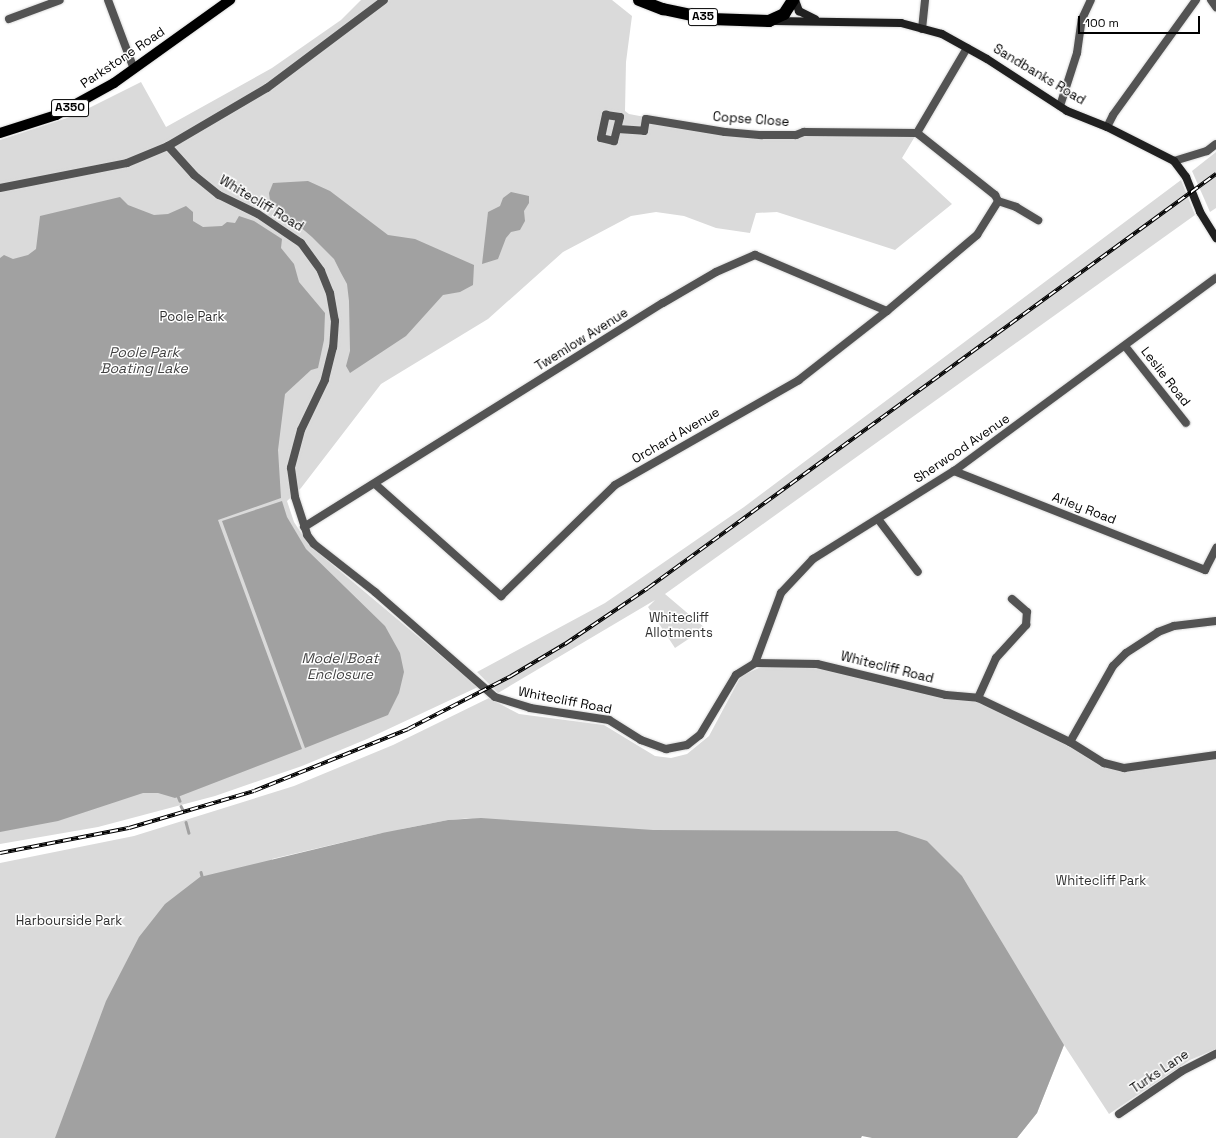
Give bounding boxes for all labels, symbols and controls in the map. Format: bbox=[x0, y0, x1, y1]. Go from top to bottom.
road number: A35 bbox=[687, 7, 719, 27]
scale bar bbox=[1080, 8, 1202, 34]
text: 100 m bbox=[1085, 15, 1119, 31]
street label: Parkstone Road bbox=[78, 24, 168, 92]
street label: Sandbanks Road bbox=[990, 41, 1088, 109]
road number: A350 bbox=[51, 98, 89, 118]
street label: Copse Close bbox=[712, 110, 790, 130]
street label: Whitecliff Road bbox=[216, 173, 306, 235]
street label: Twemlow Avenue bbox=[533, 305, 631, 375]
park label: Poole Park bbox=[160, 309, 224, 325]
water label: Poole Park Boating Lake bbox=[100, 344, 188, 376]
street label: Leslie Road bbox=[1137, 344, 1193, 410]
street label: Orchard Avenue bbox=[629, 405, 723, 467]
street label: Sherwood Avenue bbox=[911, 411, 1013, 487]
street label: Arley Road bbox=[1050, 490, 1118, 528]
park label: Whitecliff Allotments bbox=[645, 611, 713, 642]
street label: Whitecliff Road bbox=[839, 649, 935, 687]
water label: Model Boat Enclosure bbox=[301, 650, 379, 682]
street label: Whitecliff Road bbox=[517, 684, 613, 718]
park label: Whitecliff Park bbox=[1056, 873, 1146, 889]
park label: Harbourside Park bbox=[16, 913, 122, 929]
street label: Turks Lane bbox=[1128, 1047, 1192, 1097]

